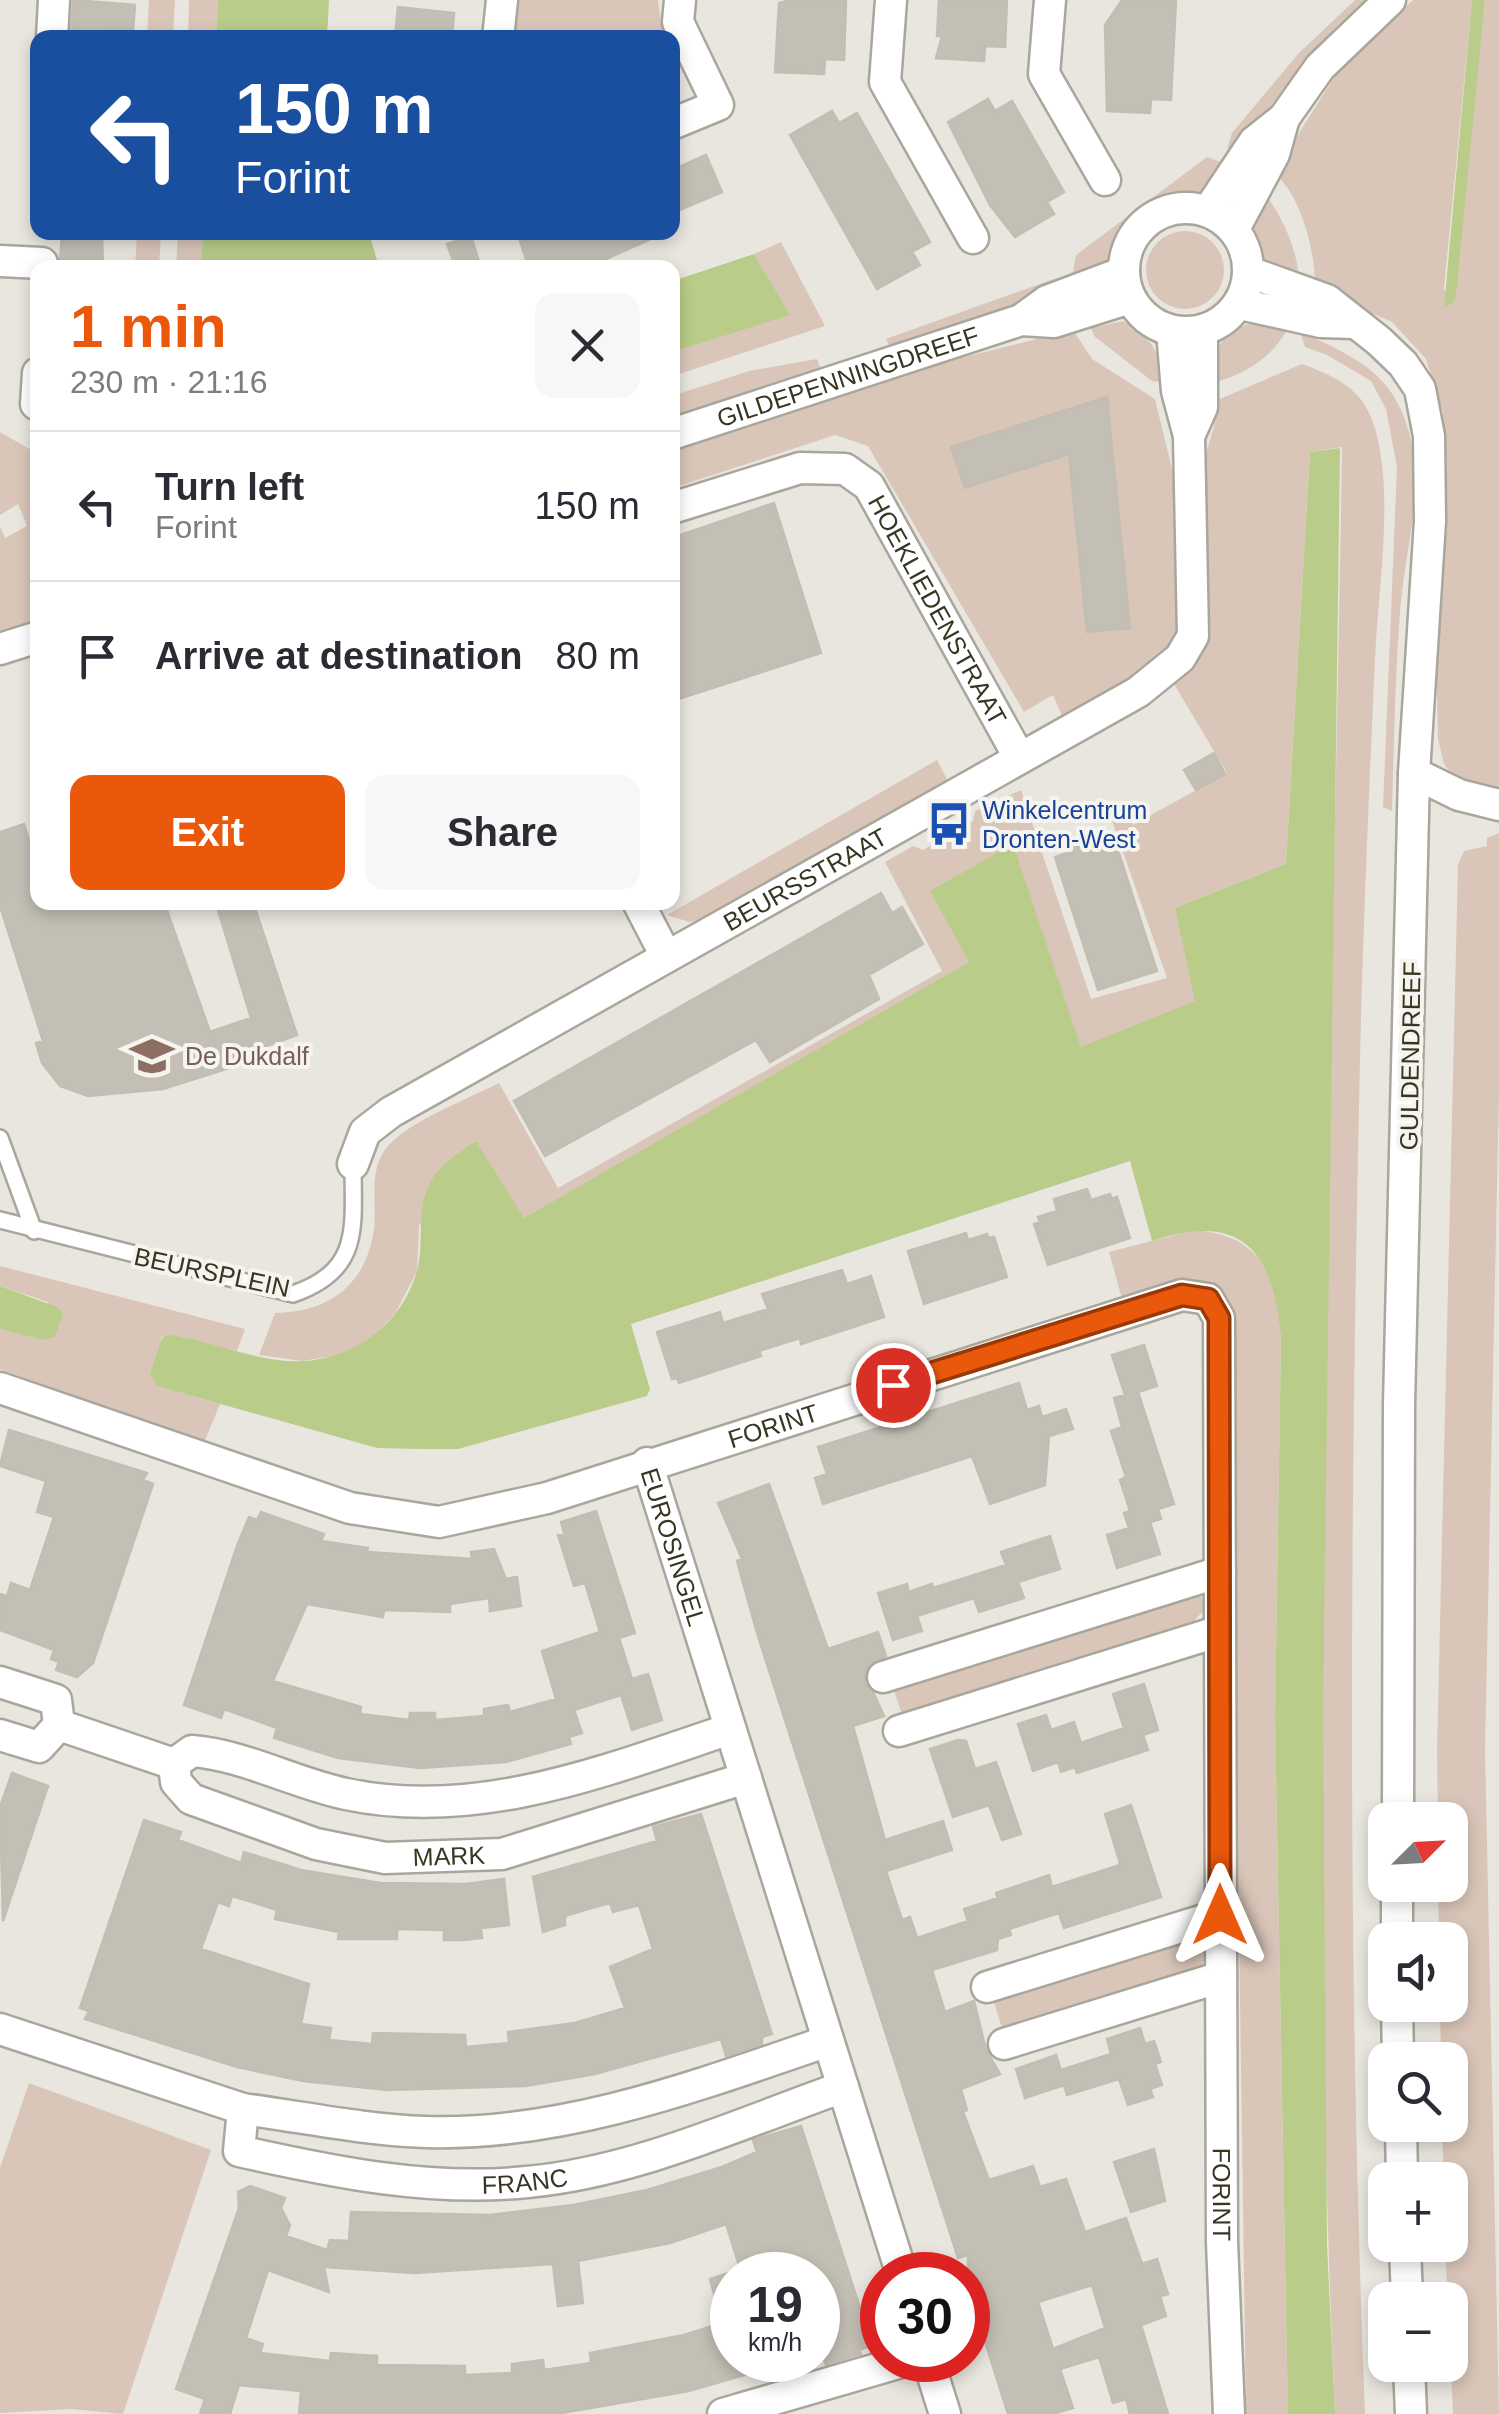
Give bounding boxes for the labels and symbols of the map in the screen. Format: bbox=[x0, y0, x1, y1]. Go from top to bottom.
street label: GILDEPENNINGDREEF bbox=[713, 321, 982, 432]
street label: HOEKLIEDENSTRAAT bbox=[863, 490, 1012, 729]
place label: Winkelcentrum Dronten-West bbox=[982, 796, 1147, 853]
bus stop icon: Winkelcentrum Dronten-West bbox=[925, 800, 973, 848]
street label: BEURSSTRAAT bbox=[718, 822, 892, 936]
street label: GULDENDREEF bbox=[1394, 961, 1426, 1151]
school or university icon: De Dukdalf bbox=[128, 1032, 176, 1080]
place label: De Dukdalf bbox=[185, 1042, 309, 1070]
street label: BEURSPLEIN bbox=[132, 1242, 292, 1302]
pin bbox=[851, 1343, 936, 1428]
street label: FORINT bbox=[724, 1398, 822, 1453]
street label: EUROSINGEL bbox=[635, 1465, 711, 1629]
north arrow bbox=[1368, 1802, 1468, 1902]
street label: MARK bbox=[412, 1841, 486, 1871]
position arrow bbox=[1168, 1863, 1272, 1967]
street label: FORINT bbox=[1208, 2148, 1236, 2241]
street label: FRANC bbox=[481, 2163, 570, 2199]
speed limit sign: 30 bbox=[860, 2252, 990, 2382]

